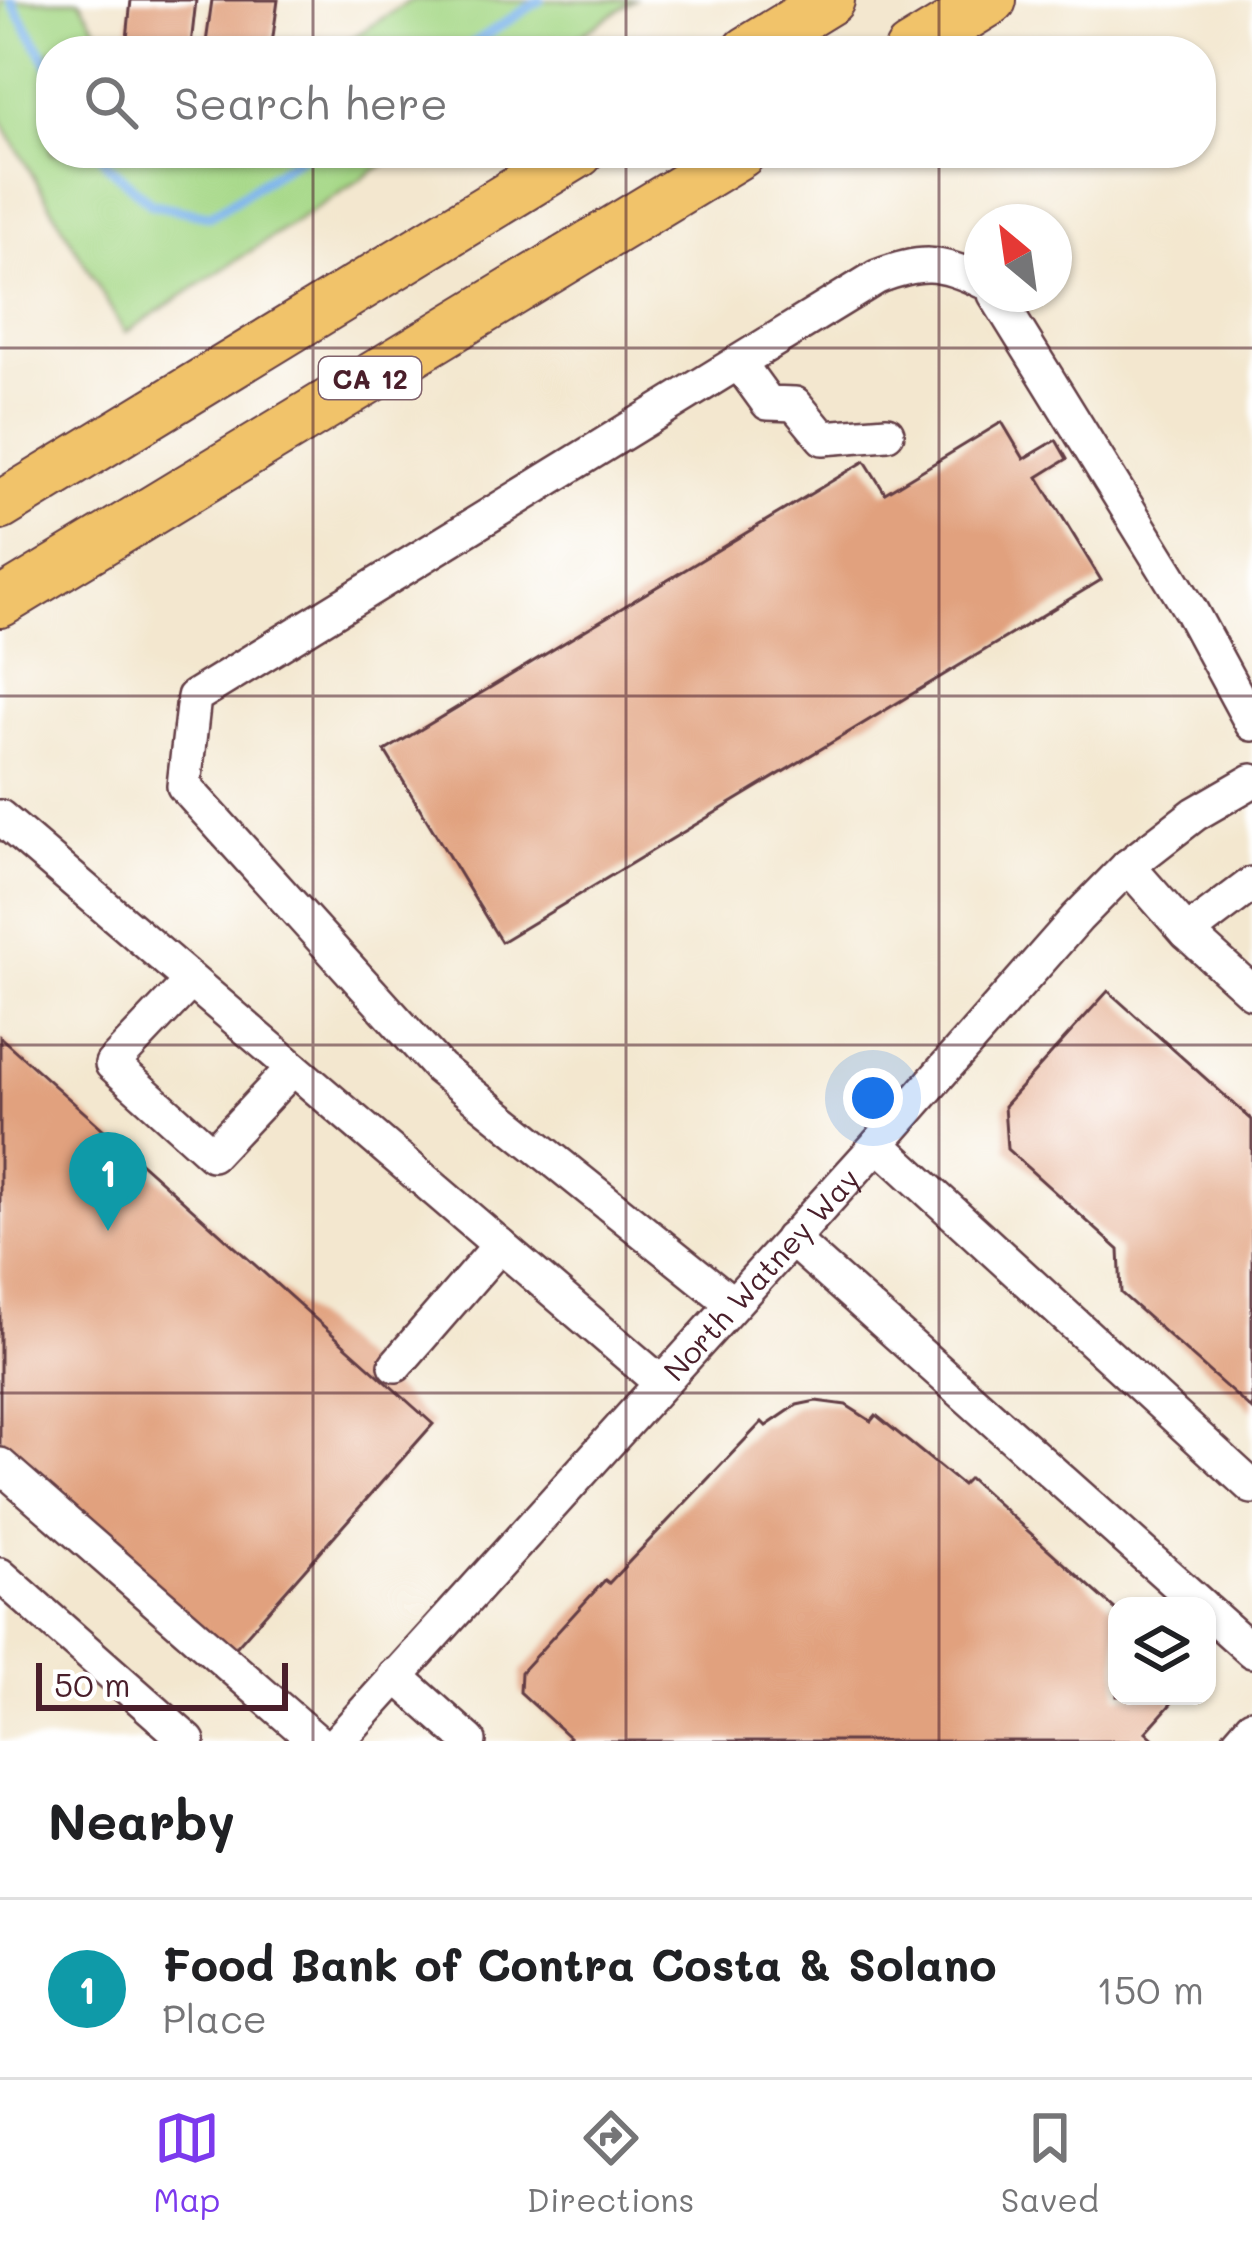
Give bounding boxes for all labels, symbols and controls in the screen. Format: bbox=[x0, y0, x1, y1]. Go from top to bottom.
search box bbox=[36, 36, 1216, 168]
icon: search bbox=[78, 69, 144, 135]
text: Search here bbox=[174, 73, 448, 131]
north arrow bbox=[964, 204, 1072, 312]
road number: CA 12 bbox=[319, 357, 421, 399]
your location bbox=[843, 1068, 903, 1128]
pin: 1 bbox=[69, 1132, 147, 1231]
street label: North Watney Way bbox=[654, 1159, 867, 1389]
map controls bbox=[1108, 1597, 1216, 1705]
button: layers bbox=[1108, 1597, 1216, 1705]
scale bar bbox=[36, 1657, 288, 1710]
text: 50 m bbox=[54, 1662, 130, 1705]
text: Nearby bbox=[48, 1786, 235, 1853]
text: Food Bank of Contra Costa & Solano bbox=[162, 1934, 996, 1992]
text: 1 bbox=[78, 1963, 96, 2014]
text: 150 m bbox=[1096, 1963, 1204, 2014]
text: Place bbox=[162, 1992, 267, 2043]
tab: Map bbox=[153, 2105, 220, 2220]
tab: Directions bbox=[527, 2105, 694, 2220]
tab: Saved bbox=[1001, 2105, 1099, 2220]

